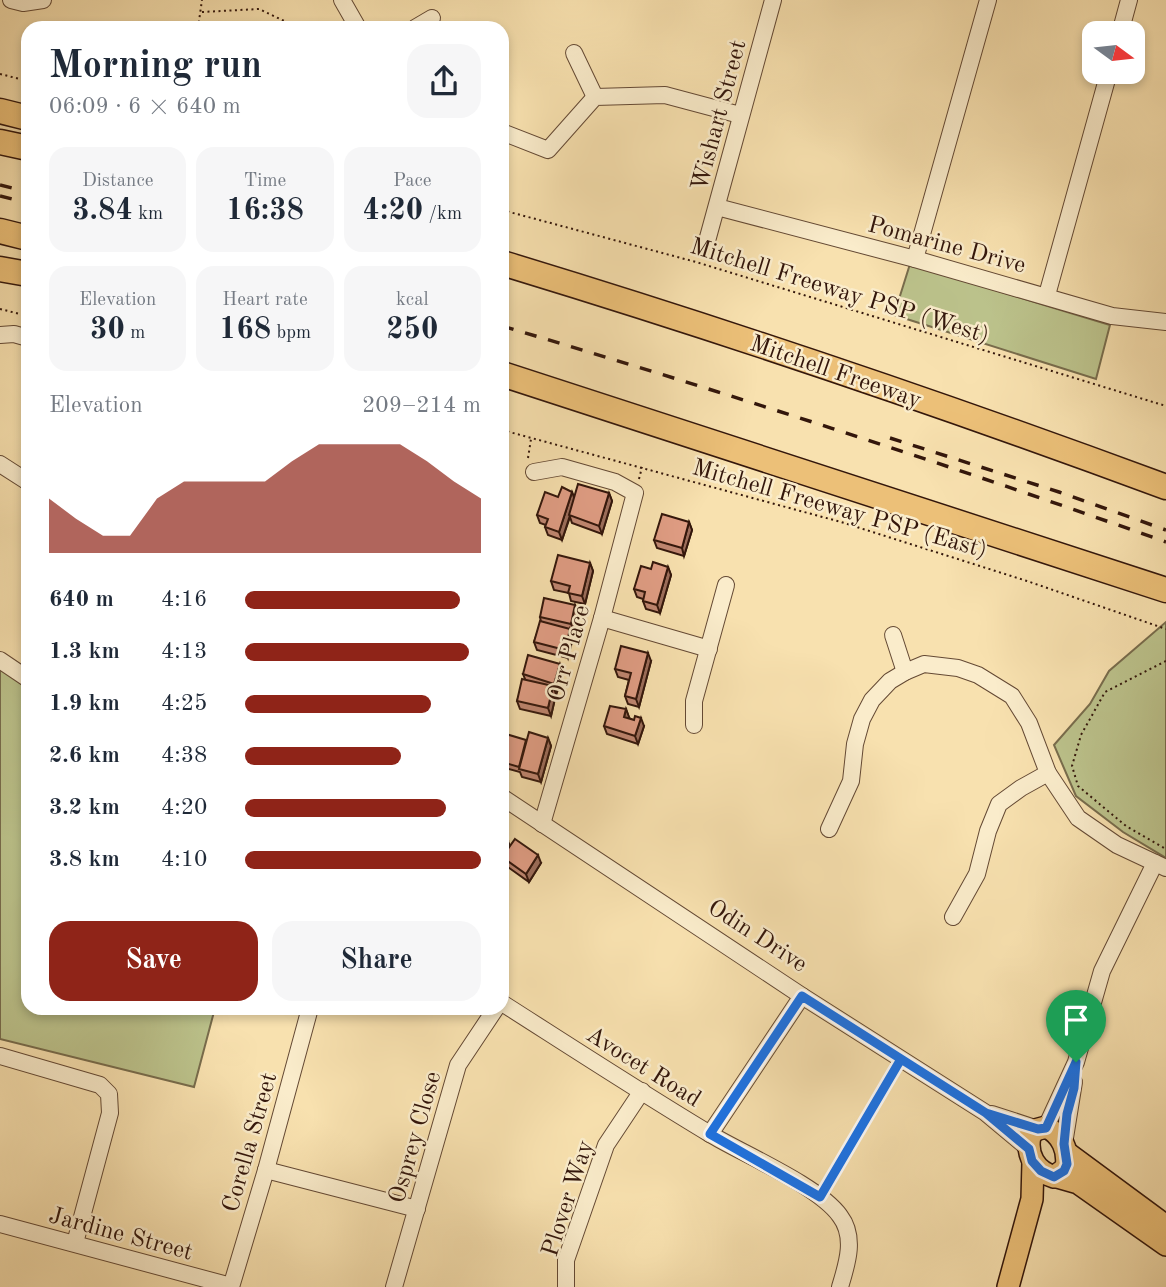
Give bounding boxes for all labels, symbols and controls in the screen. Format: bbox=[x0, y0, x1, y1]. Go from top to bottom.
north arrow bbox=[1082, 21, 1144, 84]
map controls bbox=[1082, 21, 1145, 84]
street label: Wishart Street bbox=[688, 38, 752, 193]
button: share bbox=[407, 44, 481, 118]
text: Morning run bbox=[49, 48, 262, 86]
text: 06:09 · 6 × 640 m bbox=[49, 95, 241, 118]
text: Distance bbox=[82, 172, 153, 191]
text: Time bbox=[244, 172, 286, 191]
text: Pace bbox=[393, 172, 432, 191]
text: 3.84 bbox=[72, 196, 133, 226]
text: 16:38 bbox=[226, 196, 304, 226]
text: 4:20 bbox=[363, 196, 423, 226]
text: km bbox=[133, 205, 163, 224]
text: /km bbox=[423, 205, 462, 224]
street label: Pomarine Drive bbox=[865, 213, 1028, 279]
street label: Mitchell Freeway PSP (West) bbox=[687, 235, 992, 349]
text: Elevation bbox=[79, 291, 156, 310]
text: Heart rate bbox=[222, 291, 308, 310]
text: kcal bbox=[396, 291, 429, 310]
text: 30 bbox=[90, 315, 125, 345]
text: 168 bbox=[219, 315, 271, 345]
text: 250 bbox=[386, 315, 438, 345]
text: m bbox=[125, 324, 145, 343]
text: bpm bbox=[271, 324, 311, 343]
street label: Mitchell Freeway bbox=[747, 332, 924, 414]
text: Elevation bbox=[49, 394, 143, 417]
text: 209–214 m bbox=[362, 394, 481, 417]
street label: Mitchell Freeway PSP (East) bbox=[689, 456, 990, 564]
text: 640 m bbox=[49, 588, 114, 611]
text: 4:16 bbox=[161, 588, 207, 611]
street label: Orr Place bbox=[545, 602, 595, 705]
text: 1.3 km bbox=[49, 640, 120, 663]
text: 4:13 bbox=[161, 640, 207, 663]
text: 1.9 km bbox=[49, 692, 120, 715]
text: 4:25 bbox=[161, 692, 207, 715]
text: 2.6 km bbox=[49, 744, 120, 767]
text: 4:38 bbox=[161, 744, 207, 767]
text: 3.2 km bbox=[49, 796, 120, 819]
text: 4:20 bbox=[161, 796, 207, 819]
text: 3.8 km bbox=[49, 848, 120, 871]
text: 4:10 bbox=[161, 848, 207, 871]
street label: Odin Drive bbox=[703, 896, 811, 978]
button: Save bbox=[49, 921, 258, 1001]
button: Share bbox=[272, 921, 481, 1001]
pin bbox=[1046, 990, 1106, 1062]
icon: arrive bbox=[1057, 1001, 1095, 1039]
street label: Avocet Road bbox=[581, 1023, 705, 1112]
street label: Osprey Close bbox=[386, 1069, 446, 1206]
street label: Corella Street bbox=[220, 1070, 282, 1215]
street label: Plover Way bbox=[539, 1137, 599, 1260]
street label: Jardine Street bbox=[46, 1204, 195, 1266]

